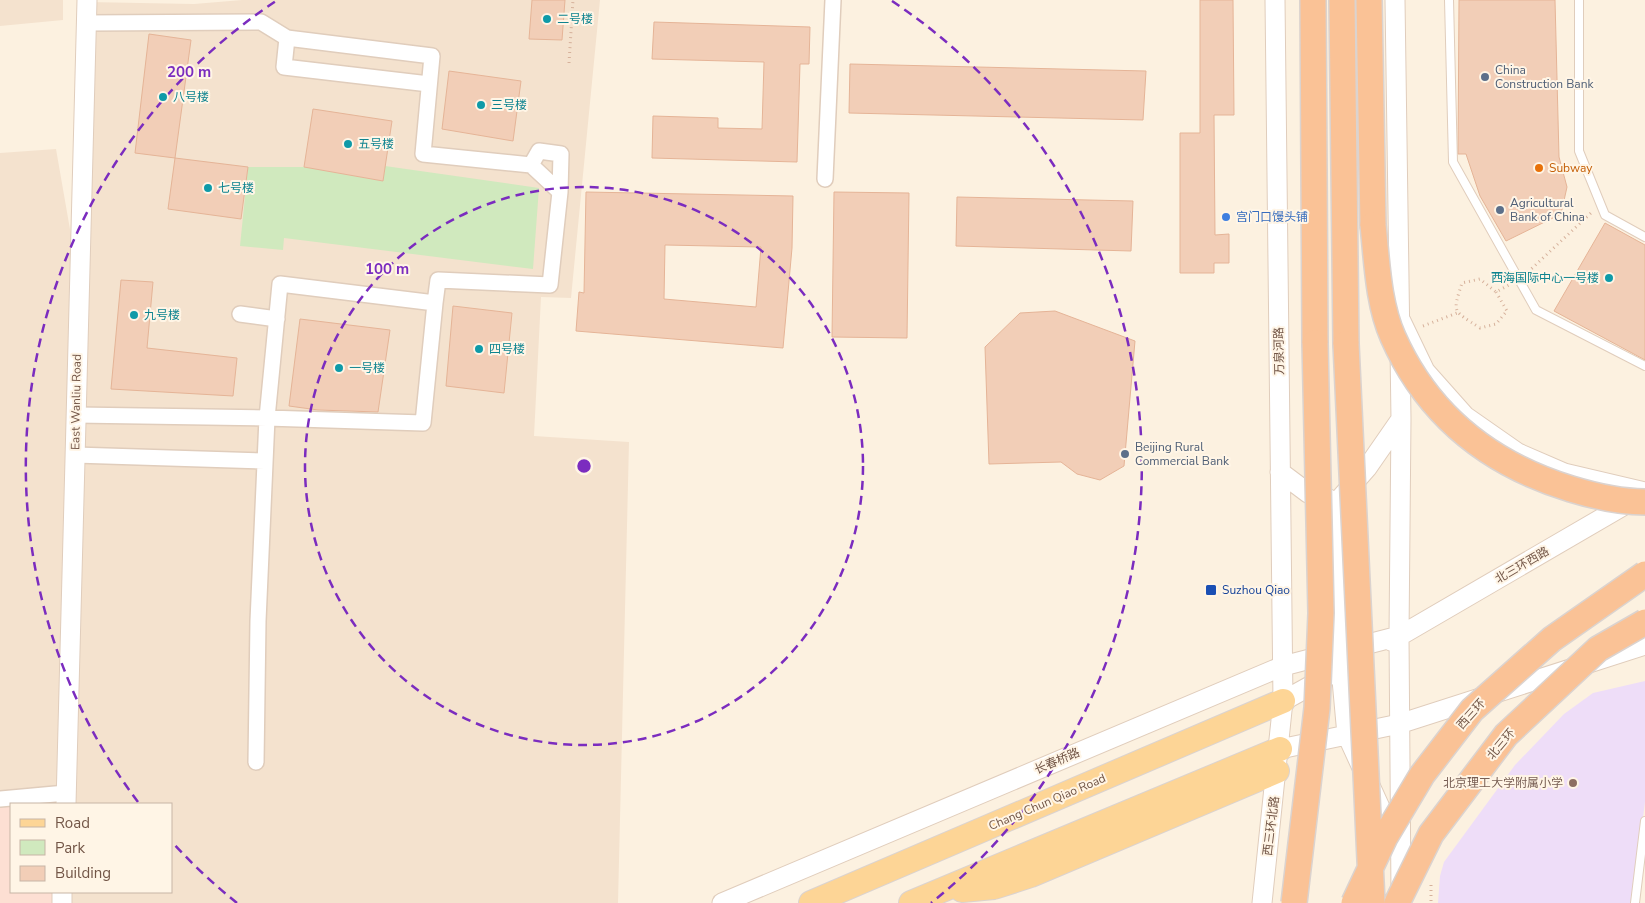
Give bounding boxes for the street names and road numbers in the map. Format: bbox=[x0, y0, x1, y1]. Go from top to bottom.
street label: 万泉河路 bbox=[1271, 327, 1287, 375]
street label: East Wanliu Road bbox=[67, 354, 85, 450]
street label: 北三环西路 bbox=[1492, 543, 1552, 587]
street label: 西三环 bbox=[1453, 695, 1489, 733]
street label: 北三环 bbox=[1483, 725, 1519, 763]
street label: 长春桥路 bbox=[1032, 744, 1082, 778]
street label: Chang Chun Qiao Road bbox=[986, 770, 1108, 834]
street label: 西三环北路 bbox=[1259, 795, 1283, 857]

